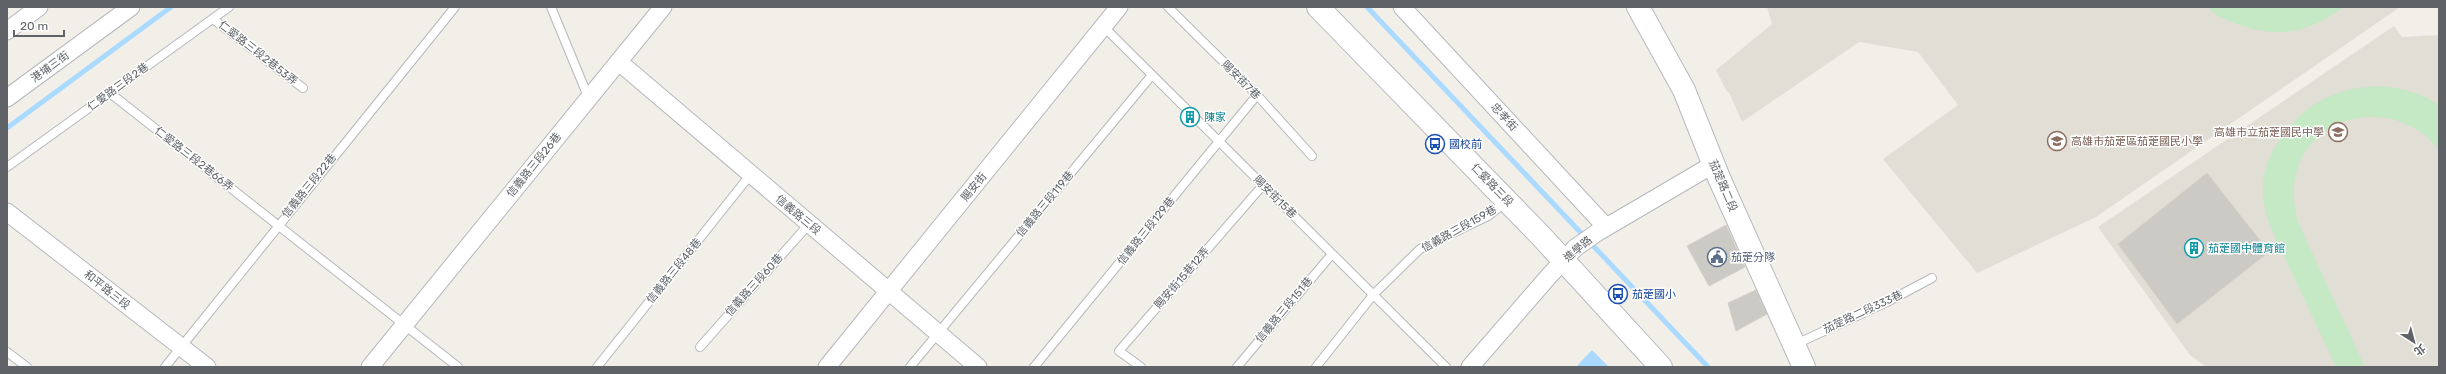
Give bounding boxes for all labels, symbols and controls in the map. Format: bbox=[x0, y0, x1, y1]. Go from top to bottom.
scale bar bbox=[14, 12, 64, 38]
street label: 仁愛路三段2巷53弄 bbox=[216, 18, 300, 88]
text: 20 m bbox=[20, 19, 48, 33]
street label: 港埔三街 bbox=[28, 49, 72, 85]
street label: 賜安街7巷 bbox=[1219, 58, 1263, 102]
street label: 仁愛路三段2巷 bbox=[85, 60, 151, 114]
street label: 忠孝街 bbox=[1488, 100, 1520, 134]
building icon: 陳家 bbox=[1179, 106, 1201, 128]
place label: 陳家 bbox=[1204, 111, 1226, 124]
school or university icon: 高雄市立茄萣國民中學 bbox=[2327, 121, 2349, 143]
street label: 仁愛路三段2巷66弄 bbox=[152, 124, 236, 194]
place label: 高雄市立茄萣國民中學 bbox=[2214, 126, 2324, 139]
street label: 信義路三段26巷 bbox=[504, 130, 564, 200]
school or university icon: 高雄市茄萣區茄萣國民小學 bbox=[2046, 130, 2068, 152]
bus stop icon: 國校前 bbox=[1424, 133, 1446, 155]
place label: 高雄市茄萣區茄萣國民小學 bbox=[2071, 135, 2203, 148]
place label: 國校前 bbox=[1449, 138, 1482, 151]
street label: 信義路三段22巷 bbox=[279, 151, 339, 221]
street label: 茄萣路二段 bbox=[1706, 158, 1740, 214]
street label: 仁愛路三段 bbox=[1468, 161, 1516, 209]
street label: 信義路三段119巷 bbox=[1014, 168, 1076, 240]
street label: 賜安街 bbox=[959, 170, 989, 204]
street label: 賜安街15巷 bbox=[1251, 173, 1299, 221]
street label: 信義路三段 bbox=[773, 192, 823, 238]
street label: 信義路三段129巷 bbox=[1115, 194, 1177, 268]
street label: 信義路三段159巷 bbox=[1419, 203, 1499, 255]
street label: 進學路 bbox=[1561, 233, 1595, 265]
street label: 信義路三段48巷 bbox=[644, 236, 704, 306]
building icon: 茄萣國中體育館 bbox=[2183, 237, 2205, 259]
place label: 茄萣國中體育館 bbox=[2208, 242, 2285, 255]
street label: 賜安街15巷12弄 bbox=[1152, 245, 1212, 311]
public building icon: 茄萣分隊 bbox=[1706, 246, 1728, 268]
street label: 信義路三段60巷 bbox=[723, 251, 785, 319]
place label: 茄萣分隊 bbox=[1731, 251, 1775, 264]
street label: 和平路三段 bbox=[81, 268, 133, 312]
street label: 信義路三段151巷 bbox=[1253, 274, 1315, 346]
bus stop icon: 茄萣國小 bbox=[1607, 283, 1629, 305]
place label: 茄萣國小 bbox=[1632, 288, 1676, 301]
street label: 茄萣路二段333巷 bbox=[1821, 288, 1905, 336]
north arrow bbox=[2394, 322, 2434, 362]
text: 北 bbox=[2411, 341, 2428, 358]

